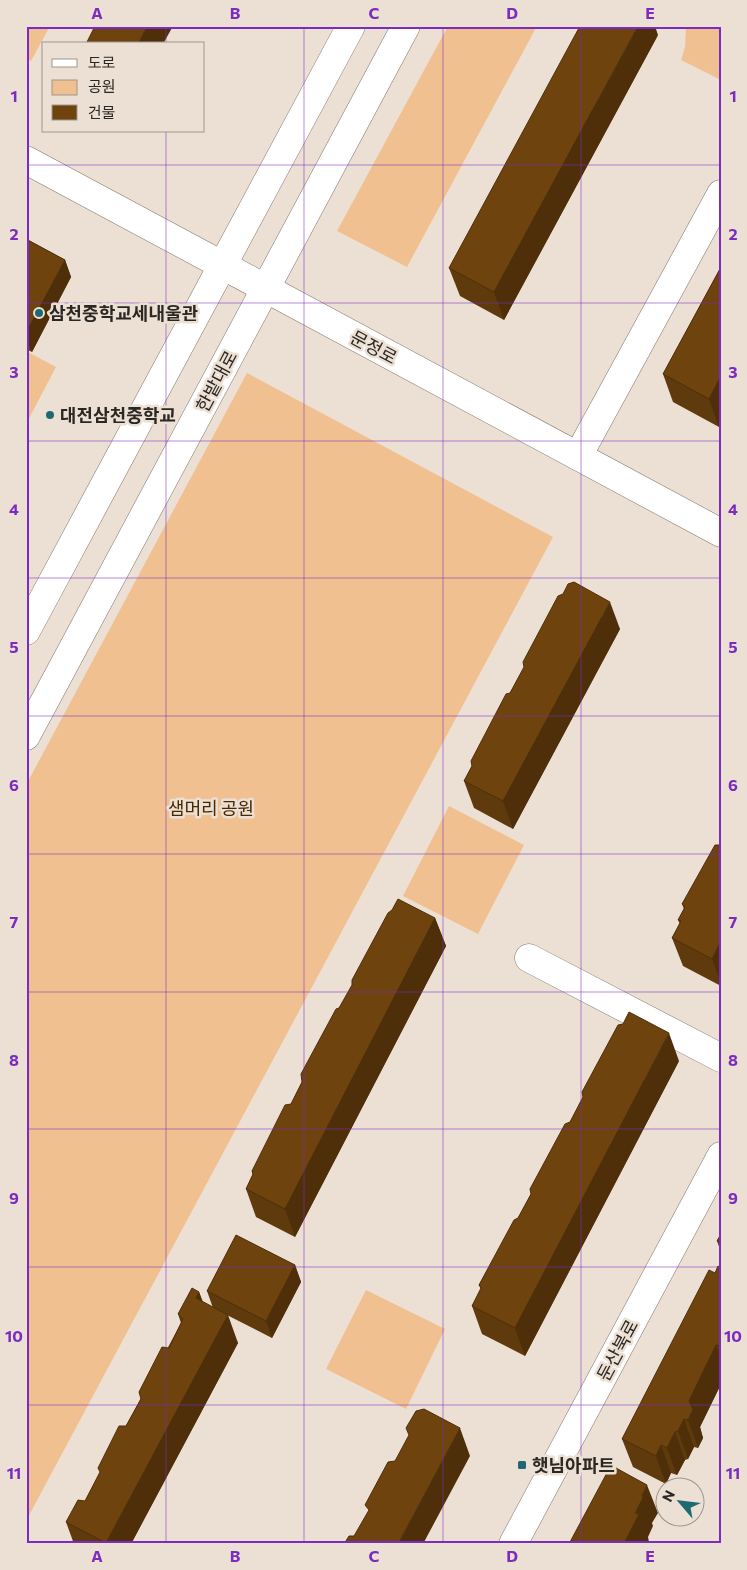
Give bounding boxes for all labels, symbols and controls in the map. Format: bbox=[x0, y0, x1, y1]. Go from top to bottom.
text: A bbox=[91, 3, 103, 22]
text: B bbox=[230, 3, 241, 22]
text: C bbox=[369, 3, 380, 22]
text: D bbox=[506, 3, 518, 22]
text: E bbox=[645, 3, 655, 22]
legend bbox=[42, 42, 205, 132]
text: 도로 bbox=[88, 53, 116, 71]
text: 공원 bbox=[88, 77, 116, 95]
text: 1 bbox=[10, 86, 18, 105]
text: 1 bbox=[729, 86, 737, 105]
text: 건물 bbox=[88, 103, 116, 121]
text: 2 bbox=[9, 224, 19, 243]
text: 2 bbox=[728, 224, 738, 243]
place label: 삼천중학교세내울관 bbox=[49, 302, 198, 324]
marker: 삼천중학교세내울관 bbox=[33, 307, 45, 319]
street label: 문정로 bbox=[347, 326, 401, 368]
street label: 한밭대로 bbox=[191, 347, 241, 415]
text: 3 bbox=[9, 362, 19, 381]
text: 3 bbox=[728, 362, 738, 381]
place label: 대전삼천중학교 bbox=[60, 404, 176, 426]
marker: 대전삼천중학교 bbox=[44, 409, 56, 421]
text: 4 bbox=[9, 499, 19, 518]
text: 4 bbox=[728, 499, 738, 518]
text: 5 bbox=[9, 637, 19, 656]
text: 5 bbox=[728, 637, 738, 656]
text: 6 bbox=[9, 775, 19, 794]
text: 6 bbox=[728, 775, 738, 794]
park label: 샘머리 공원 bbox=[168, 797, 254, 819]
text: 7 bbox=[10, 912, 19, 931]
text: 7 bbox=[729, 912, 738, 931]
text: 8 bbox=[9, 1050, 19, 1069]
text: 8 bbox=[728, 1050, 738, 1069]
text: 9 bbox=[9, 1188, 19, 1207]
text: 9 bbox=[728, 1188, 738, 1207]
street label: 둔산북로 bbox=[592, 1316, 642, 1384]
text: 10 bbox=[5, 1326, 23, 1345]
text: 10 bbox=[724, 1326, 742, 1345]
place label: 햇님아파트 bbox=[532, 1454, 615, 1476]
marker: 햇님아파트 bbox=[516, 1459, 528, 1471]
text: 11 bbox=[7, 1463, 21, 1482]
text: 11 bbox=[726, 1463, 740, 1482]
north arrow bbox=[654, 1478, 704, 1528]
text: N bbox=[658, 1487, 678, 1504]
text: A bbox=[91, 1546, 103, 1565]
text: B bbox=[230, 1546, 241, 1565]
text: C bbox=[369, 1546, 380, 1565]
text: D bbox=[506, 1546, 518, 1565]
text: E bbox=[645, 1546, 655, 1565]

